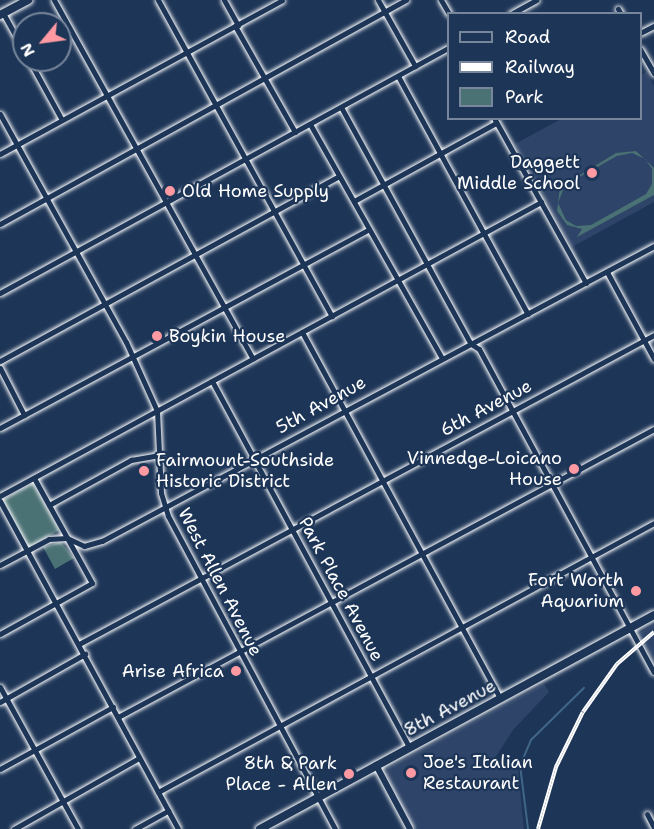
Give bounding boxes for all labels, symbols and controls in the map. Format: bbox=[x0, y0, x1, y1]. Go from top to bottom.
north arrow bbox=[12, 12, 72, 72]
legend bbox=[447, 12, 642, 120]
text: Road bbox=[505, 25, 550, 49]
text: N bbox=[15, 39, 40, 61]
text: Railway bbox=[505, 55, 575, 79]
text: Park bbox=[505, 85, 544, 109]
place label: Daggett Middle School bbox=[457, 152, 580, 195]
marker: Daggett Middle School bbox=[585, 166, 599, 180]
place label: Old Home Supply bbox=[182, 180, 329, 202]
marker: Old Home Supply bbox=[163, 184, 177, 198]
place label: Boykin House bbox=[169, 325, 285, 347]
marker: Boykin House bbox=[150, 329, 164, 343]
street label: 5th Avenue bbox=[272, 371, 370, 439]
street label: 6th Avenue bbox=[436, 375, 536, 441]
place label: Vinnedge-Loicano House bbox=[407, 448, 562, 490]
place label: Fairmount-Southside Historic District bbox=[156, 450, 334, 492]
marker: Vinnedge-Loicano House bbox=[567, 462, 581, 476]
marker: Fairmount-Southside Historic District bbox=[137, 464, 151, 478]
street label: West Allen Avenue bbox=[173, 504, 267, 660]
street label: Park Place Avenue bbox=[294, 513, 388, 665]
place label: Fort Worth Aquarium bbox=[528, 570, 624, 612]
marker: Fort Worth Aquarium bbox=[629, 584, 643, 598]
place label: Arise Africa bbox=[122, 660, 224, 682]
marker: Arise Africa bbox=[229, 664, 243, 678]
street label: 8th Avenue bbox=[400, 675, 500, 741]
place label: Joe's Italian Restaurant bbox=[423, 752, 533, 795]
place label: 8th & Park Place - Allen bbox=[225, 753, 337, 795]
marker: Joe's Italian Restaurant bbox=[404, 766, 418, 780]
marker: 8th & Park Place - Allen bbox=[342, 767, 356, 781]

